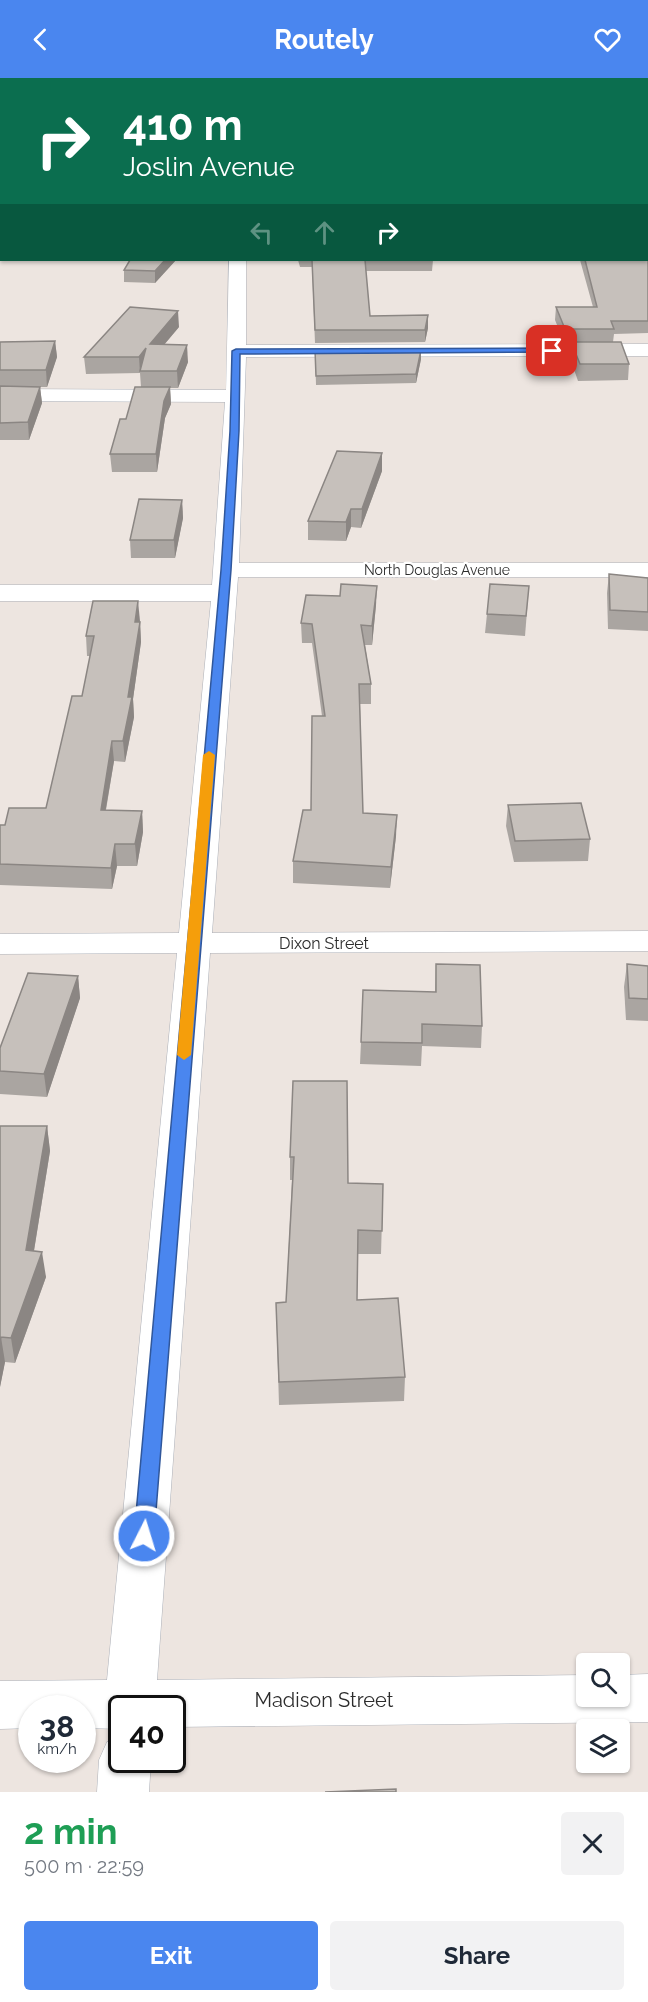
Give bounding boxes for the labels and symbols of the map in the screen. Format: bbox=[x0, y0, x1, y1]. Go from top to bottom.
pin bbox=[526, 325, 577, 376]
street label: North Douglas Avenue bbox=[364, 562, 510, 578]
street label: Dixon Street bbox=[279, 934, 370, 953]
position arrow bbox=[112, 1504, 176, 1568]
street label: Madison Street bbox=[255, 1688, 394, 1712]
speed limit sign: 40 bbox=[108, 1695, 186, 1773]

